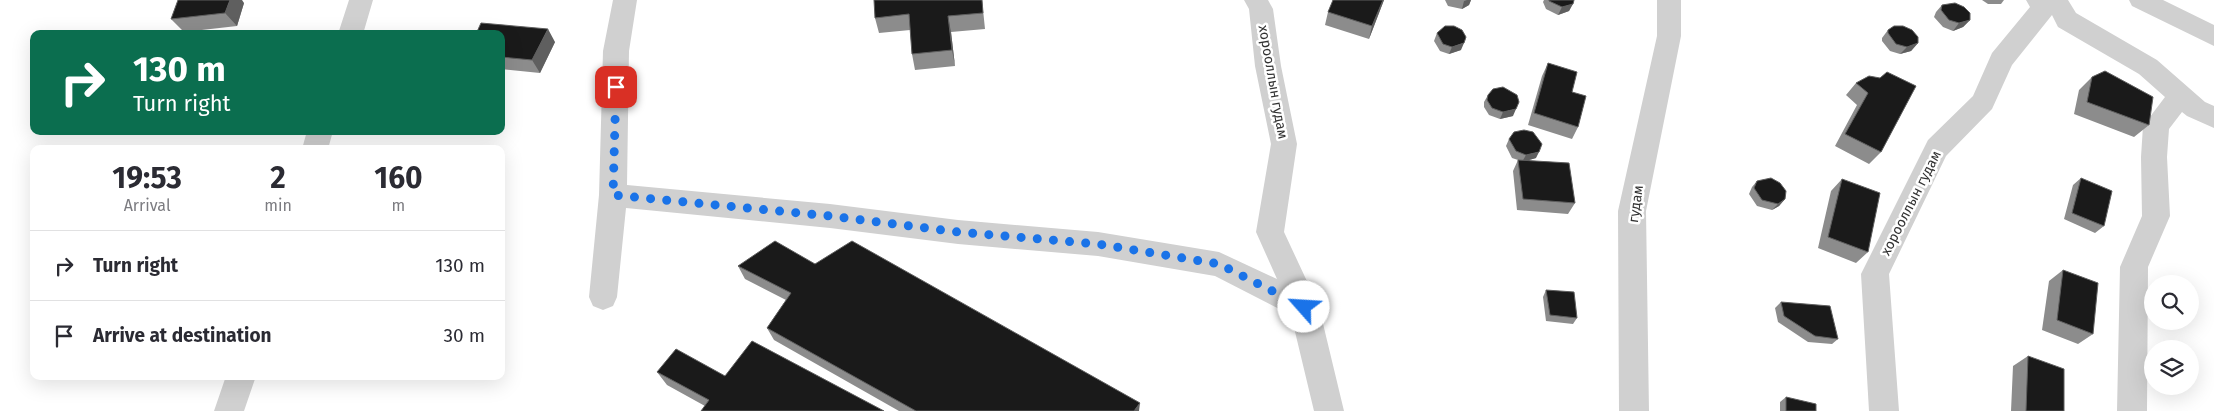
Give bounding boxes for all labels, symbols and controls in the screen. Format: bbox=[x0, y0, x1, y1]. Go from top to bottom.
street label: хорооллын гудам bbox=[1255, 24, 1291, 140]
text: 130 m bbox=[133, 48, 226, 90]
icon: right bbox=[50, 50, 115, 115]
pin bbox=[595, 66, 637, 108]
icon: arrive bbox=[602, 73, 630, 101]
text: Turn right bbox=[133, 90, 230, 117]
street label: хорооллын гудам bbox=[1877, 148, 1945, 258]
text: 19:53 bbox=[112, 160, 182, 196]
text: 2 bbox=[270, 160, 286, 196]
text: 160 bbox=[374, 160, 423, 196]
street label: гудам bbox=[1625, 184, 1647, 224]
text: Arrival bbox=[124, 196, 171, 215]
text: min bbox=[264, 196, 292, 215]
text: m bbox=[392, 196, 405, 215]
icon: right bbox=[50, 252, 78, 280]
text: Turn right bbox=[93, 254, 178, 277]
text: 130 m bbox=[435, 254, 485, 277]
map controls bbox=[2144, 275, 2199, 395]
button: search bbox=[2144, 275, 2199, 330]
position arrow bbox=[1277, 280, 1329, 332]
icon: arrive bbox=[50, 322, 78, 350]
text: Arrive at destination bbox=[93, 324, 272, 347]
text: 30 m bbox=[444, 324, 485, 347]
button: layers bbox=[2144, 340, 2199, 395]

